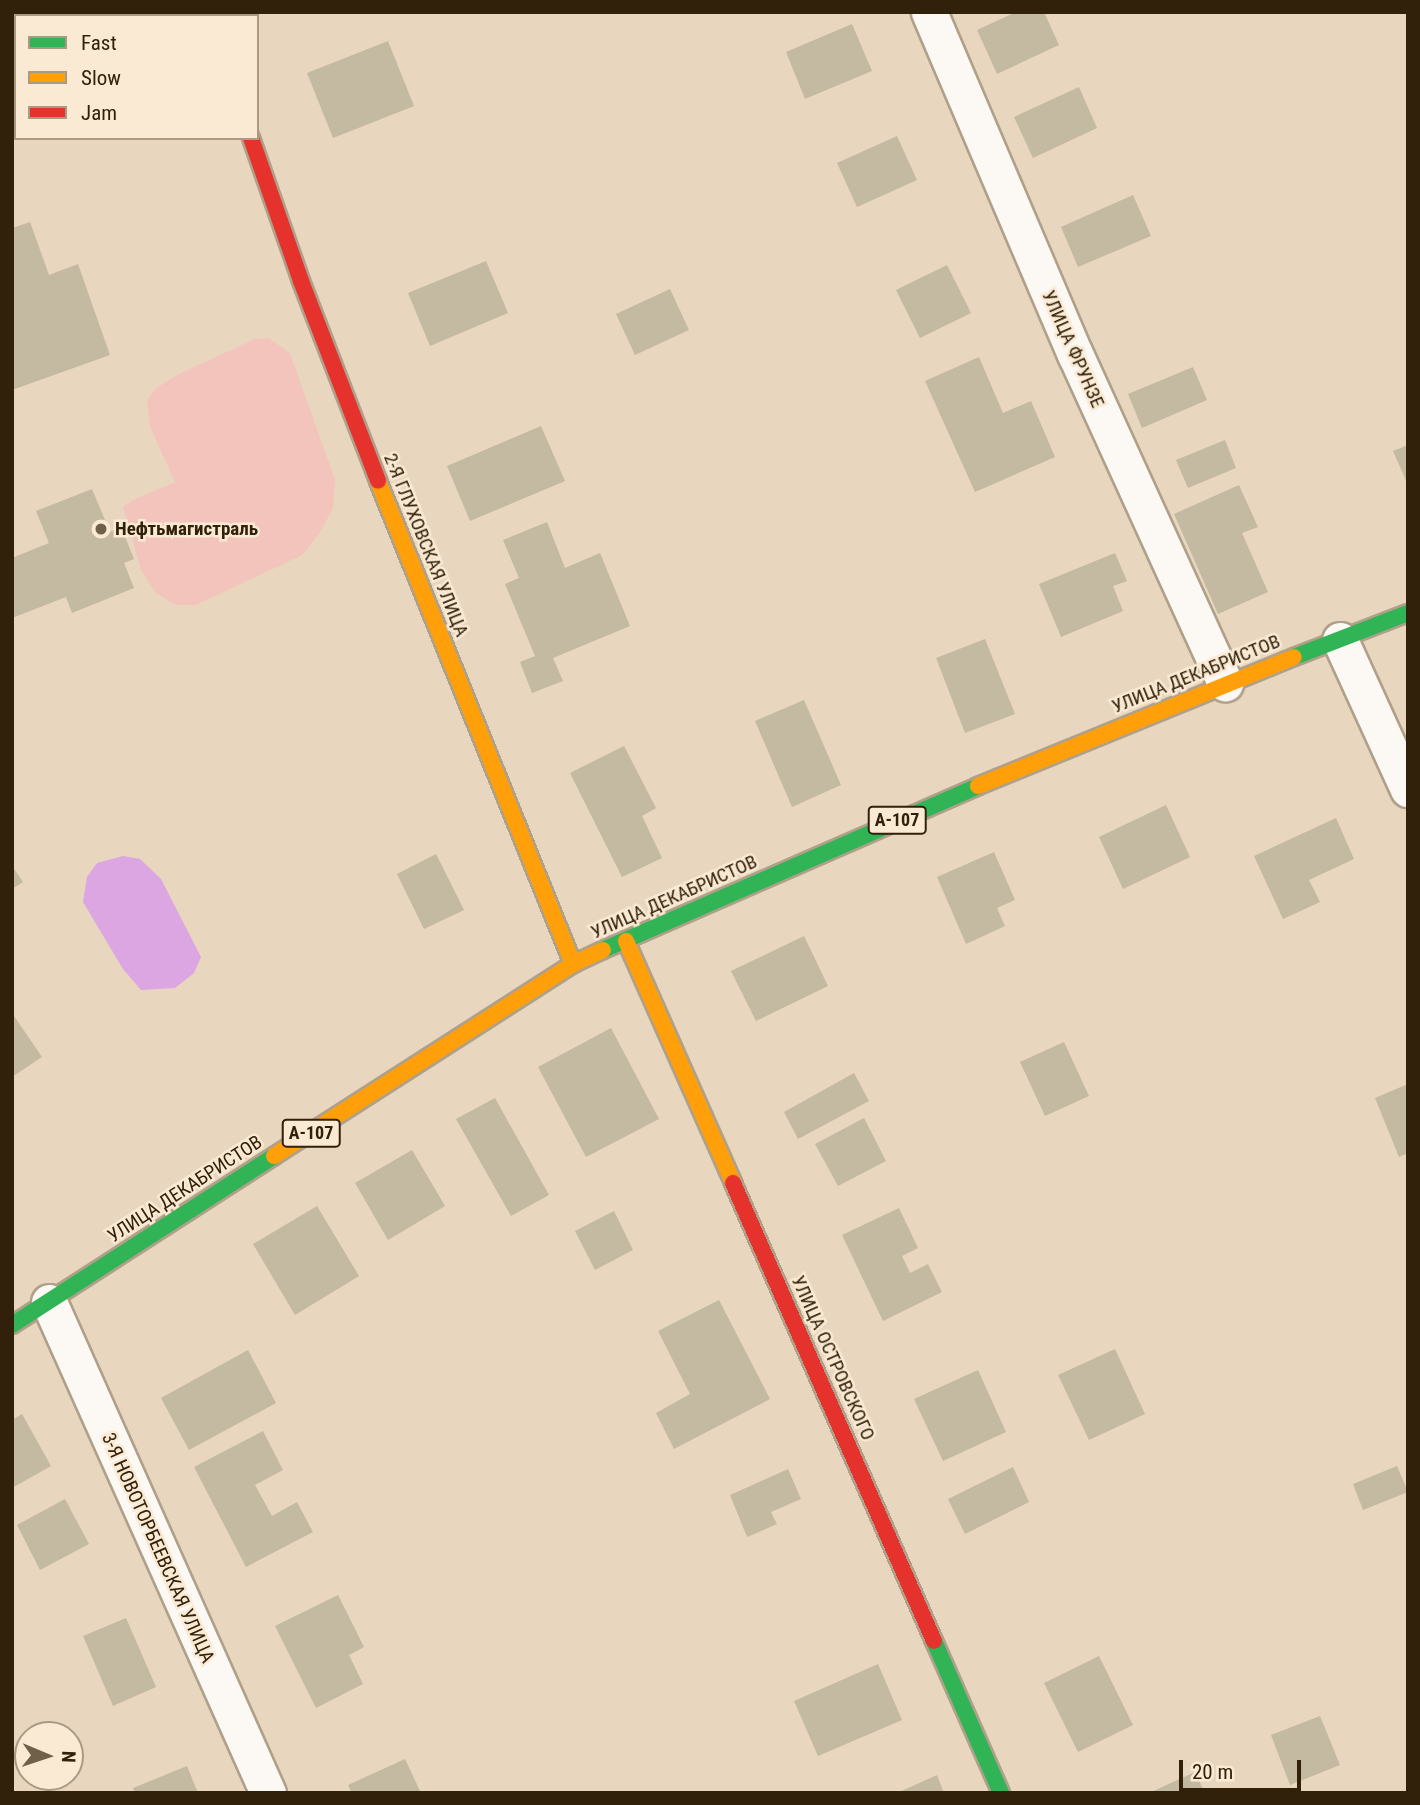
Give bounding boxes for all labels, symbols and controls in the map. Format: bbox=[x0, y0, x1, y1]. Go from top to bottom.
legend bbox=[14, 14, 259, 140]
text: Fast bbox=[81, 31, 117, 55]
text: Slow bbox=[81, 66, 121, 90]
text: Jam bbox=[81, 101, 117, 125]
street label: УЛИЦА ФРУНЗЕ bbox=[1037, 287, 1109, 411]
street label: 2-Я ГЛУХОВСКАЯ УЛИЦА bbox=[379, 450, 473, 640]
place label: Нефтьмагистраль bbox=[115, 518, 258, 540]
marker: Нефтьмагистраль bbox=[93, 521, 109, 537]
street label: УЛИЦА ДЕКАБРИСТОВ bbox=[1109, 630, 1283, 718]
road number: А-107 bbox=[867, 806, 927, 834]
street label: УЛИЦА ДЕКАБРИСТОВ bbox=[587, 850, 761, 944]
road number: А-107 bbox=[281, 1118, 341, 1148]
street label: УЛИЦА ДЕКАБРИСТОВ bbox=[104, 1131, 266, 1247]
street label: УЛИЦА ОСТРОВСКОГО bbox=[786, 1272, 880, 1444]
street label: 3-Я НОВОТОРБЕЕВСКАЯ УЛИЦА bbox=[97, 1430, 219, 1666]
north arrow bbox=[14, 1721, 84, 1791]
scale bar bbox=[1182, 1745, 1304, 1789]
text: N bbox=[57, 1750, 80, 1763]
text: 20 m bbox=[1192, 1760, 1233, 1784]

